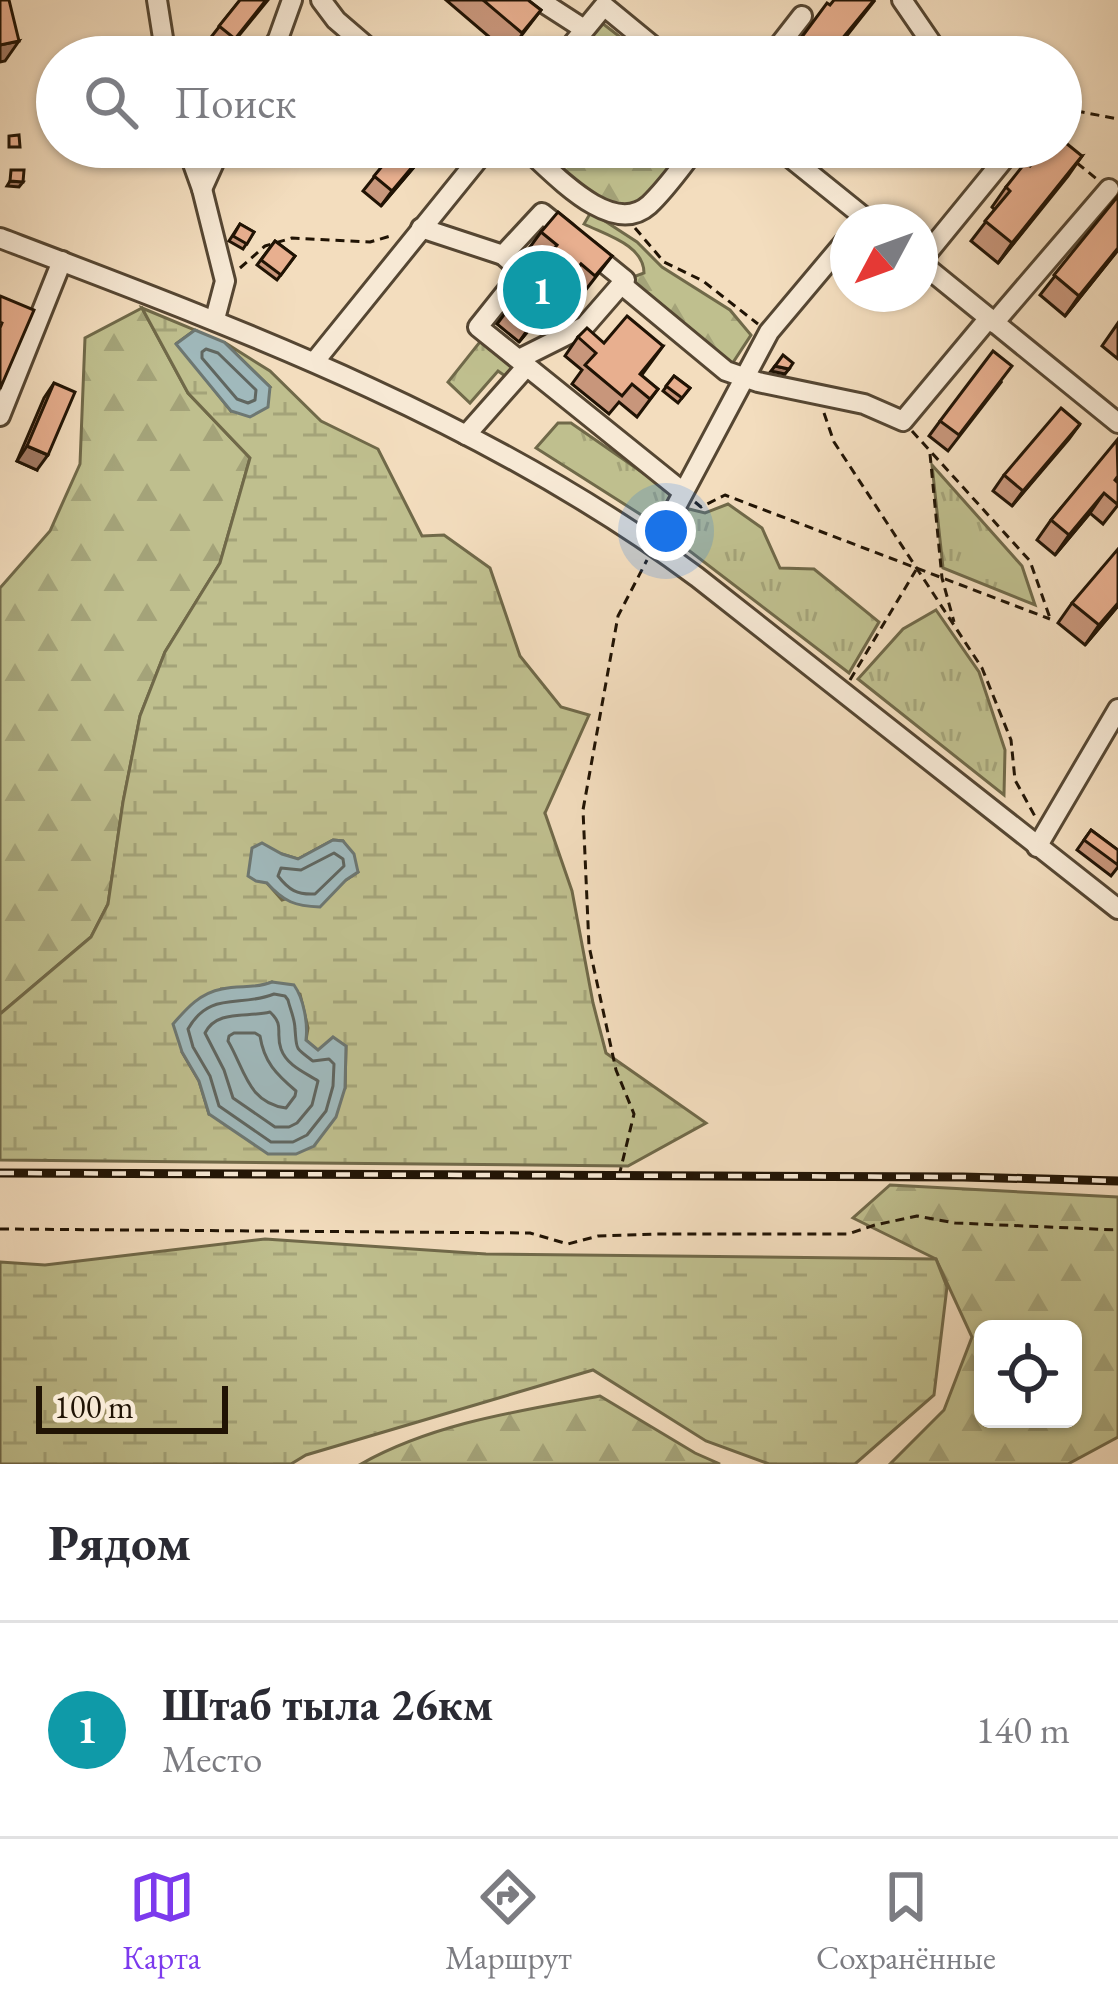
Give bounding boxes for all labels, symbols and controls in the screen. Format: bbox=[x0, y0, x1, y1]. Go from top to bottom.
search box bbox=[36, 36, 1082, 168]
icon: search bbox=[78, 69, 144, 135]
text: Поиск bbox=[174, 73, 296, 131]
north arrow bbox=[830, 204, 938, 312]
pin: 1 bbox=[503, 245, 581, 335]
your location bbox=[636, 501, 696, 561]
map controls bbox=[974, 1320, 1082, 1428]
button: locate bbox=[974, 1320, 1082, 1428]
scale bar bbox=[36, 1380, 228, 1433]
text: 100 m bbox=[54, 1385, 134, 1428]
text: Рядом bbox=[48, 1509, 191, 1575]
text: Штаб тыла 26км bbox=[162, 1675, 493, 1733]
text: 1 bbox=[77, 1704, 97, 1755]
text: 140 m bbox=[976, 1704, 1070, 1755]
text: Место bbox=[162, 1733, 262, 1784]
tab: Карта bbox=[122, 1864, 201, 1979]
tab: Маршрут bbox=[445, 1864, 572, 1979]
tab: Сохранённые bbox=[816, 1864, 996, 1979]

